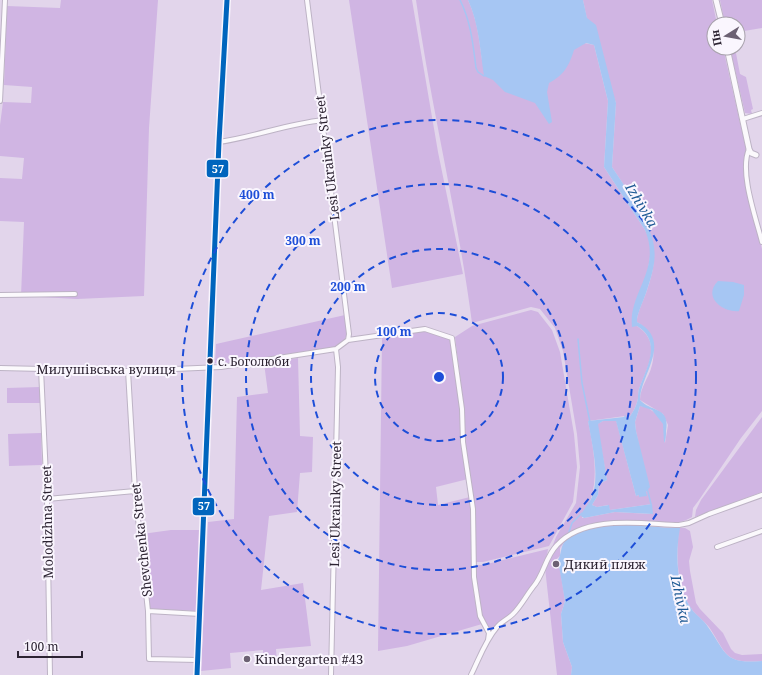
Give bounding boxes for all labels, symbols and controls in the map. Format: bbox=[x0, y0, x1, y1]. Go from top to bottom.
north arrow bbox=[706, 16, 746, 56]
text: Пн bbox=[707, 28, 725, 47]
street label: Lesi Ukrainky Street bbox=[310, 94, 344, 221]
line badge: 57 bbox=[206, 159, 229, 178]
text: 57 bbox=[212, 161, 224, 176]
water label: Izhivka bbox=[621, 178, 663, 231]
text: 400 m bbox=[239, 186, 275, 203]
text: 300 m bbox=[285, 232, 321, 249]
text: 200 m bbox=[330, 278, 366, 295]
text: 100 m bbox=[376, 323, 412, 340]
place label: с. Боголюби bbox=[218, 353, 290, 370]
marker: с. Боголюби bbox=[205, 356, 215, 366]
street label: Милушівська вулиця bbox=[36, 360, 176, 378]
centre of rings bbox=[432, 370, 446, 384]
street label: Lesi Ukrainky Street bbox=[325, 441, 345, 567]
street label: Molodizhna Street bbox=[37, 465, 57, 579]
street label: Shevchenka Street bbox=[126, 482, 156, 598]
line badge: 57 bbox=[192, 497, 215, 516]
text: 57 bbox=[198, 498, 210, 513]
place label: Дикий пляж bbox=[564, 555, 646, 573]
marker: Дикий пляж bbox=[551, 559, 561, 569]
water label: Izhivka bbox=[666, 572, 696, 626]
scale bar bbox=[18, 633, 82, 659]
text: 100 m bbox=[24, 638, 59, 655]
place label: Kindergarten #43 bbox=[255, 650, 363, 668]
marker: Kindergarten #43 bbox=[242, 654, 252, 664]

